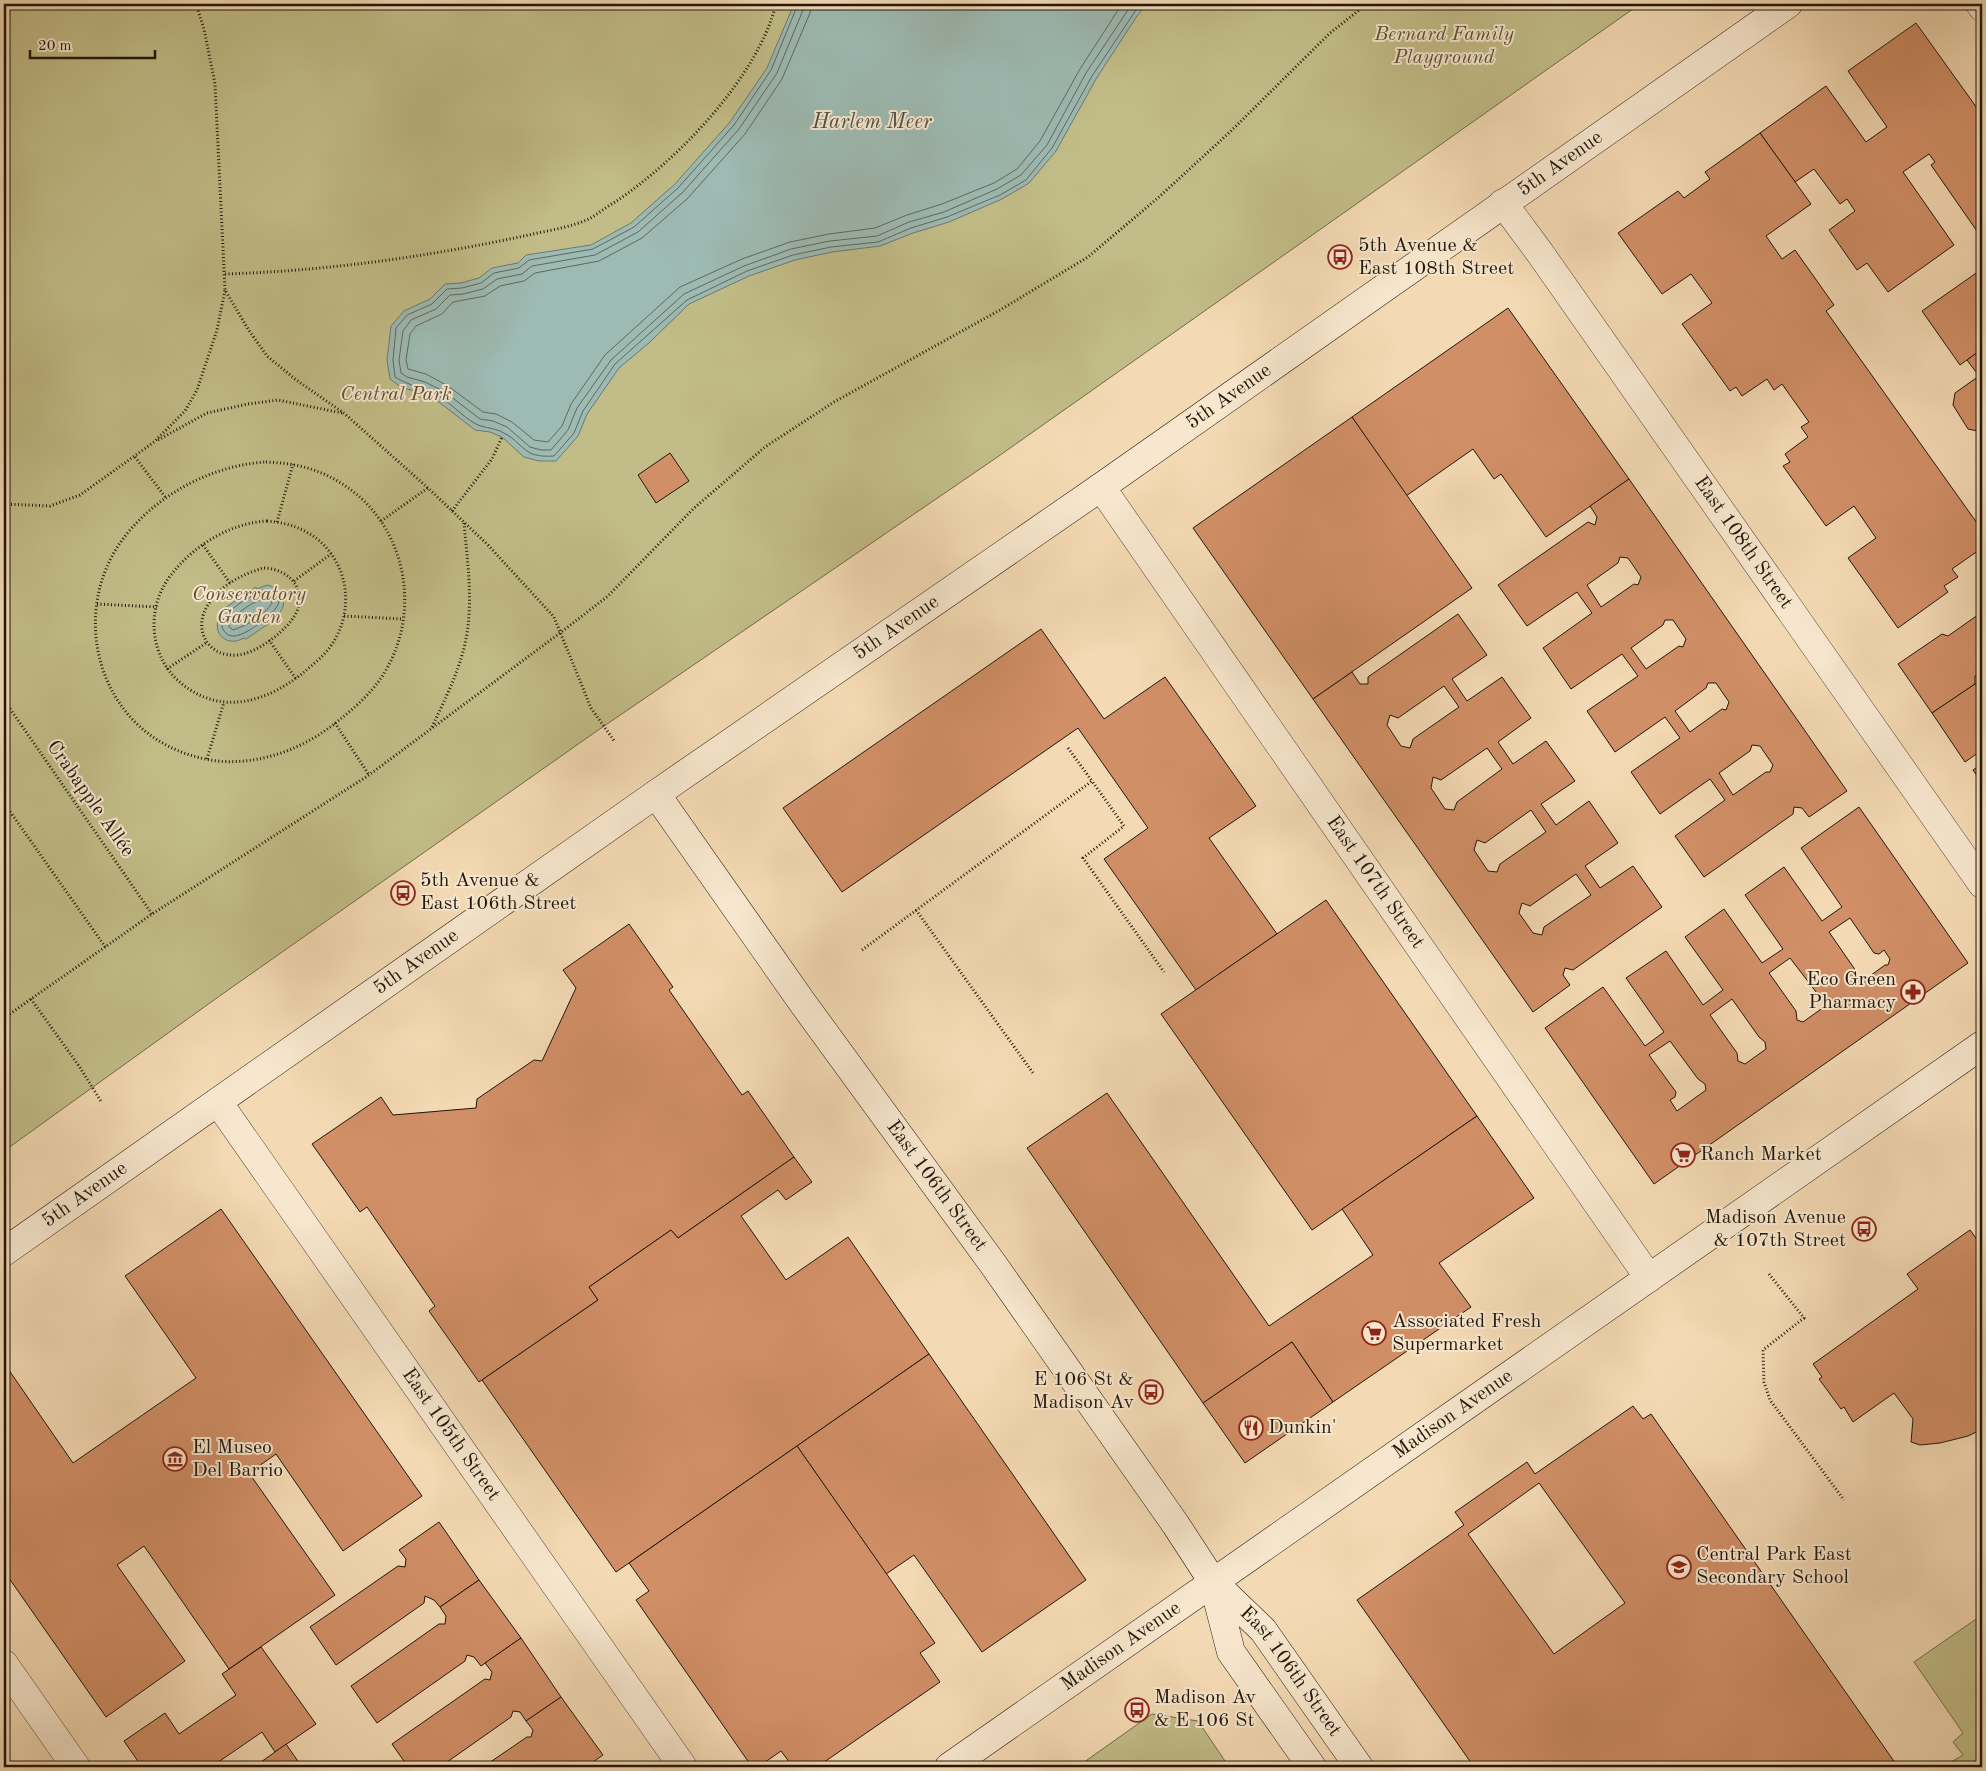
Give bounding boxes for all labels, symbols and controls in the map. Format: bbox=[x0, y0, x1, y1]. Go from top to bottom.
park label: Bernard Family Playground bbox=[1373, 25, 1514, 68]
scale bar bbox=[30, 28, 155, 60]
text: 20 m bbox=[38, 39, 72, 54]
water label: Harlem Meer bbox=[811, 112, 933, 133]
street label: 5th Avenue bbox=[1514, 127, 1607, 201]
place label: 5th Avenue & East 108th Street bbox=[1358, 236, 1514, 279]
bus stop icon: 5th Avenue & East 108th Street bbox=[1327, 244, 1353, 270]
street label: 5th Avenue bbox=[1183, 360, 1275, 433]
park label: Central Park bbox=[340, 385, 452, 405]
street label: East 108th Street bbox=[1690, 473, 1796, 613]
park label: Conservatory Garden bbox=[192, 585, 307, 628]
street label: 5th Avenue bbox=[850, 592, 943, 664]
street label: Crabapple Allée bbox=[43, 737, 137, 861]
street label: East 107th Street bbox=[1322, 812, 1428, 952]
place label: 5th Avenue & East 106th Street bbox=[420, 871, 576, 914]
bus stop icon: 5th Avenue & East 106th Street bbox=[390, 880, 416, 906]
street label: 5th Avenue bbox=[370, 926, 463, 999]
place label: Eco Green Pharmacy bbox=[1806, 970, 1896, 1013]
pharmacy icon: Eco Green Pharmacy bbox=[1900, 979, 1926, 1005]
street label: East 106th Street bbox=[882, 1117, 990, 1255]
supermarket icon: Ranch Market bbox=[1670, 1142, 1696, 1168]
place label: Ranch Market bbox=[1700, 1145, 1822, 1165]
street label: 5th Avenue bbox=[39, 1159, 131, 1232]
place label: Madison Avenue & 107th Street bbox=[1705, 1208, 1846, 1251]
bus stop icon: Madison Avenue & 107th Street bbox=[1851, 1216, 1877, 1242]
place label: Associated Fresh Supermarket bbox=[1392, 1312, 1541, 1355]
supermarket icon: Associated Fresh Supermarket bbox=[1361, 1320, 1387, 1346]
street label: East 105th Street bbox=[398, 1365, 504, 1505]
street label: Madison Avenue bbox=[1390, 1366, 1517, 1463]
place label: E 106 St & Madison Av bbox=[1032, 1370, 1134, 1413]
bus stop icon: E 106 St & Madison Av bbox=[1138, 1379, 1164, 1405]
restaurant icon: Dunkin' bbox=[1238, 1415, 1264, 1441]
place label: Dunkin' bbox=[1268, 1418, 1336, 1438]
place label: El Museo Del Barrio bbox=[192, 1438, 283, 1481]
museum icon: El Museo Del Barrio bbox=[162, 1446, 188, 1472]
place label: Central Park East Secondary School bbox=[1696, 1545, 1852, 1588]
school or university icon: Central Park East Secondary School bbox=[1666, 1554, 1692, 1580]
street label: Madison Avenue bbox=[1058, 1598, 1185, 1695]
street label: East 106th Street bbox=[1235, 1603, 1345, 1740]
place label: Madison Av & E 106 St bbox=[1154, 1688, 1256, 1731]
bus stop icon: Madison Av & E 106 St bbox=[1124, 1697, 1150, 1723]

